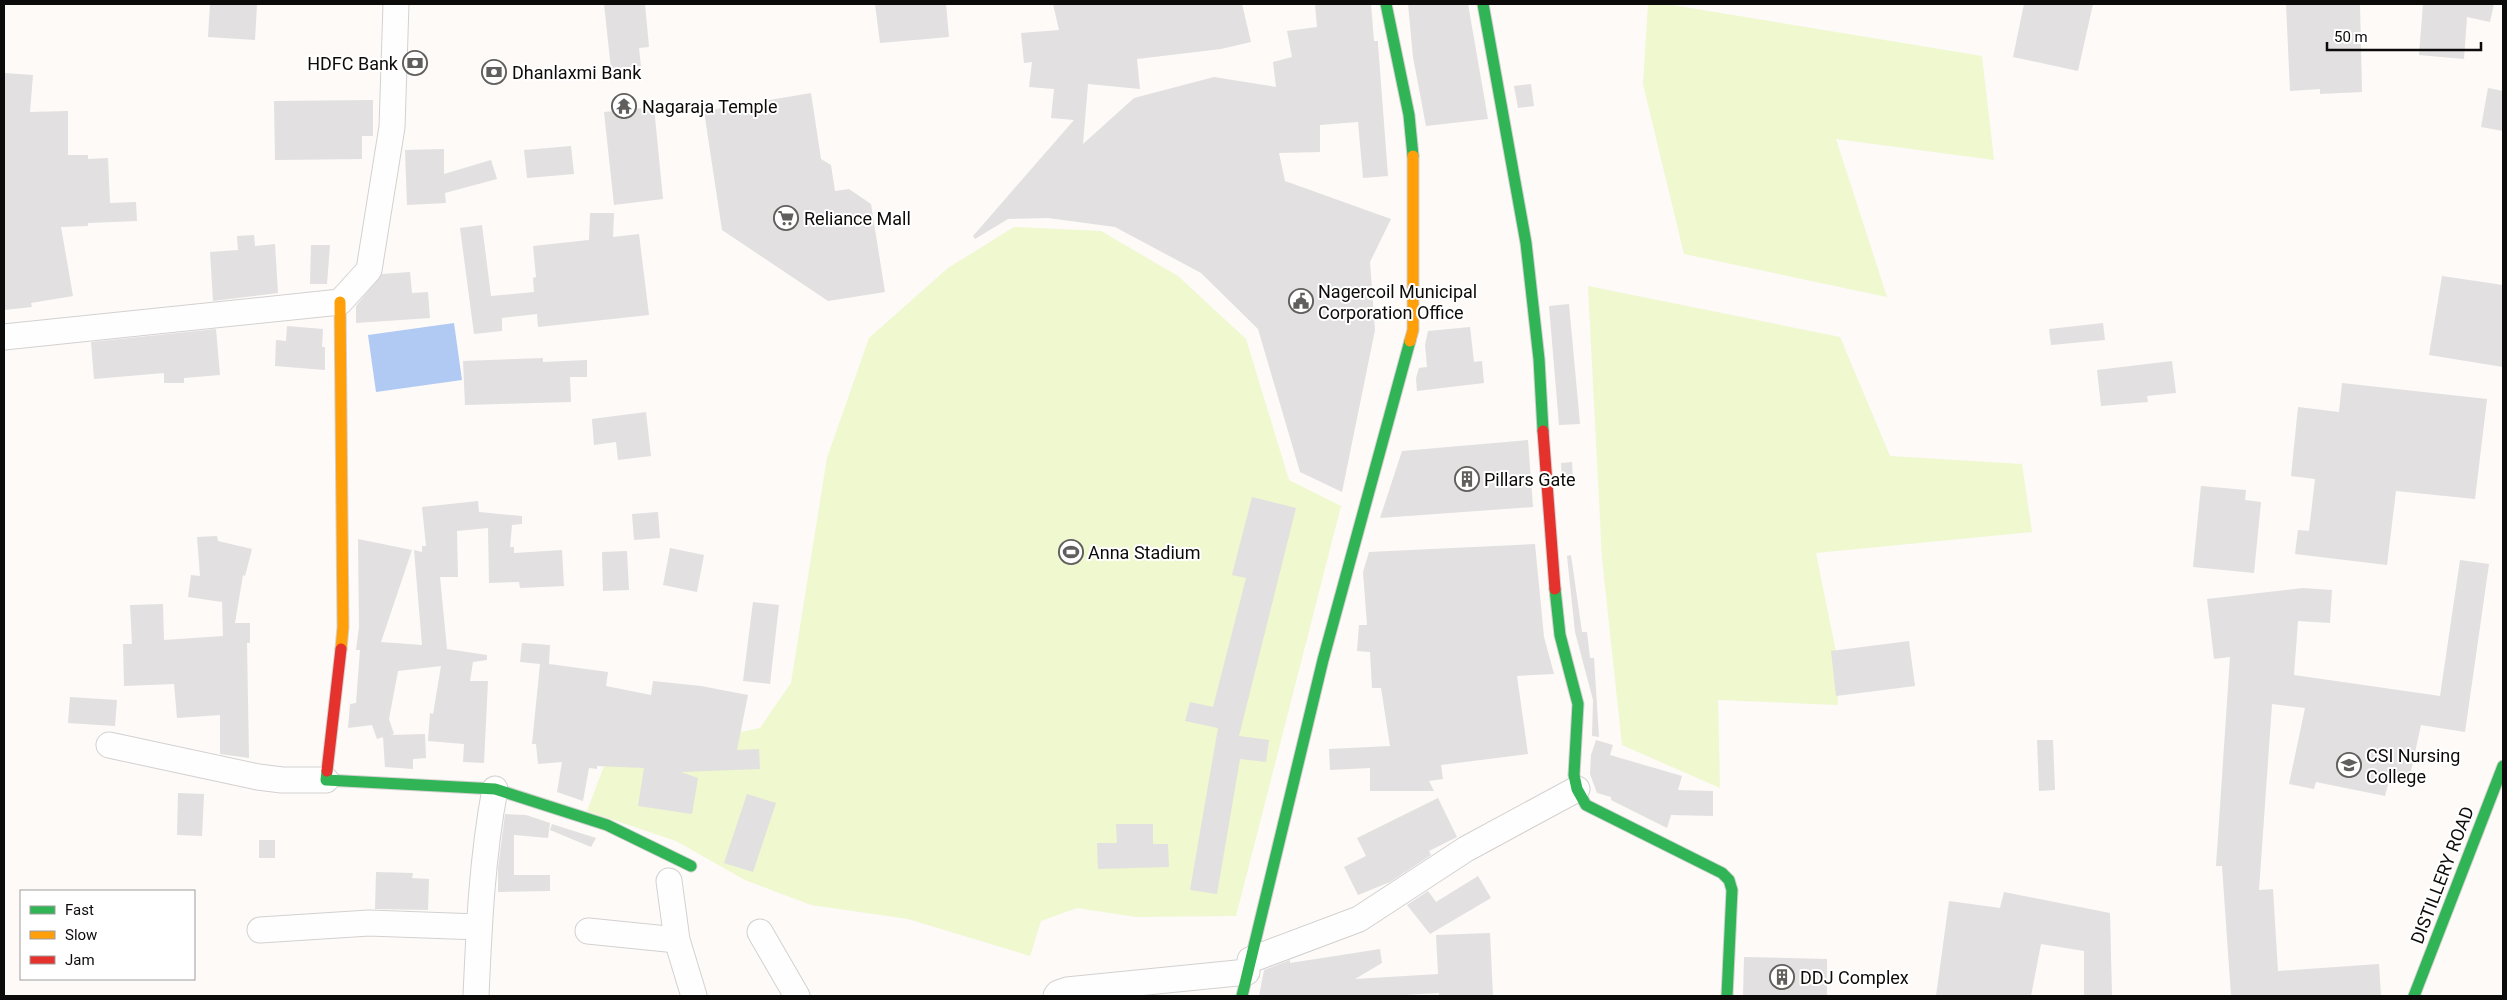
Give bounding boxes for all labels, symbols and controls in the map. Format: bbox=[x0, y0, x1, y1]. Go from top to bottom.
scale bar bbox=[2327, 20, 2481, 52]
text: 50 m bbox=[2334, 28, 2368, 46]
bank icon: HDFC Bank bbox=[402, 50, 428, 76]
place label: HDFC Bank bbox=[307, 53, 399, 74]
bank icon: Dhanlaxmi Bank bbox=[481, 59, 507, 85]
place label: Dhanlaxmi Bank bbox=[512, 62, 642, 83]
temple icon: Nagaraja Temple bbox=[611, 93, 637, 119]
place label: Nagaraja Temple bbox=[642, 96, 778, 117]
supermarket icon: Reliance Mall bbox=[773, 205, 799, 231]
place label: Reliance Mall bbox=[804, 208, 911, 229]
place label: Nagercoil Municipal Corporation Office bbox=[1318, 281, 1477, 323]
public building icon: Nagercoil Municipal Corporation Office bbox=[1288, 288, 1314, 314]
building icon: Pillars Gate bbox=[1454, 466, 1480, 492]
place label: Pillars Gate bbox=[1484, 469, 1576, 490]
sports icon: Anna Stadium bbox=[1058, 539, 1084, 565]
place label: Anna Stadium bbox=[1088, 542, 1200, 563]
place label: CSI Nursing College bbox=[2366, 745, 2460, 787]
school or university icon: CSI Nursing College bbox=[2336, 752, 2362, 778]
street label: DISTILLERY ROAD bbox=[2406, 803, 2478, 947]
legend bbox=[20, 890, 195, 980]
text: Fast bbox=[65, 901, 94, 919]
text: Slow bbox=[65, 926, 97, 944]
text: Jam bbox=[65, 951, 95, 969]
building icon: DDJ Complex bbox=[1769, 964, 1795, 990]
place label: DDJ Complex bbox=[1800, 967, 1909, 988]

